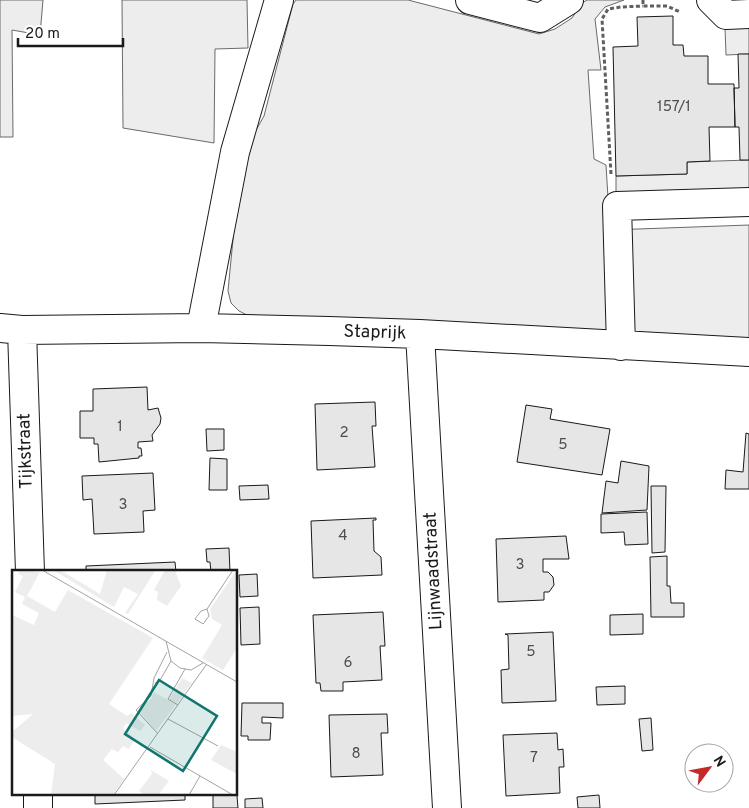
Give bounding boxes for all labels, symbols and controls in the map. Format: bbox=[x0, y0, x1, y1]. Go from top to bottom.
scale bar bbox=[18, 15, 122, 47]
text: 20 m bbox=[25, 25, 60, 44]
house number: 157/1 bbox=[657, 98, 691, 117]
street label: Staprijk bbox=[343, 320, 407, 346]
street label: Tijkstraat bbox=[13, 413, 39, 489]
house number: 1 bbox=[117, 418, 123, 437]
house number: 2 bbox=[339, 424, 349, 443]
house number: 5 bbox=[558, 436, 568, 455]
house number: 3 bbox=[118, 496, 128, 515]
street label: Lijnwaadstraat bbox=[419, 511, 449, 631]
house number: 4 bbox=[338, 527, 348, 546]
house number: 3 bbox=[515, 556, 525, 575]
inset map bbox=[12, 570, 238, 796]
house number: 5 bbox=[526, 643, 536, 662]
house number: 6 bbox=[344, 654, 353, 673]
north arrow bbox=[684, 743, 734, 793]
house number: 8 bbox=[351, 745, 361, 764]
house number: 7 bbox=[530, 749, 538, 768]
text: N bbox=[709, 753, 729, 771]

